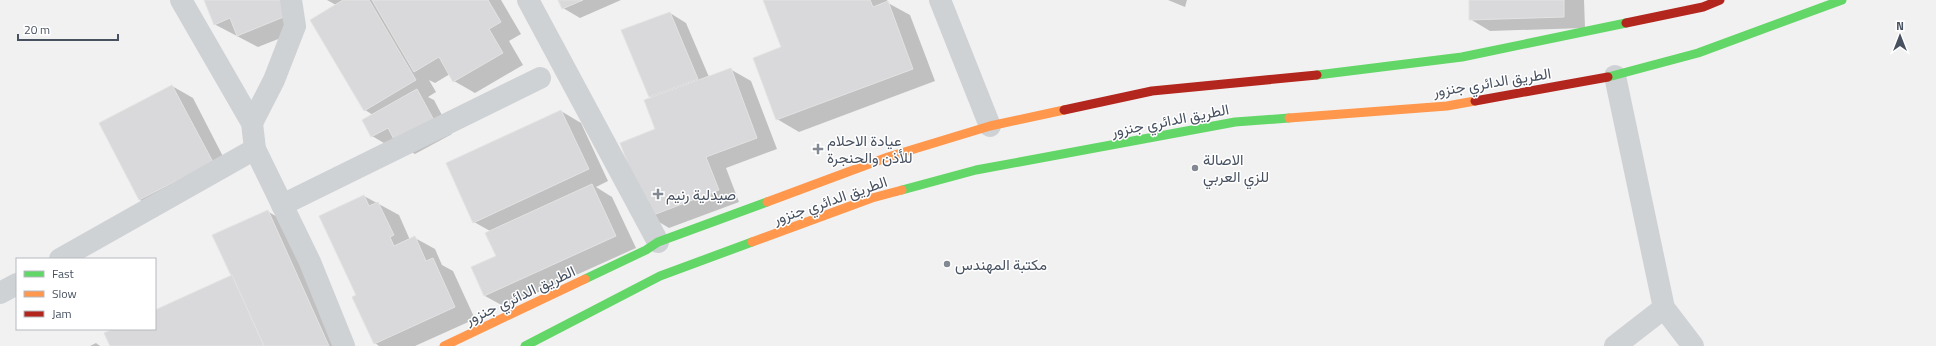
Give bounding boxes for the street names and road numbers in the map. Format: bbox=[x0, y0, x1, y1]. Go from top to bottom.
street label: الطريق الدائري جنزور bbox=[1430, 61, 1553, 105]
street label: الطريق الدائري جنزور bbox=[1108, 97, 1231, 145]
street label: الطريق الدائري جنزور bbox=[769, 170, 891, 233]
street label: الطريق الدائري جنزور bbox=[460, 259, 580, 333]

